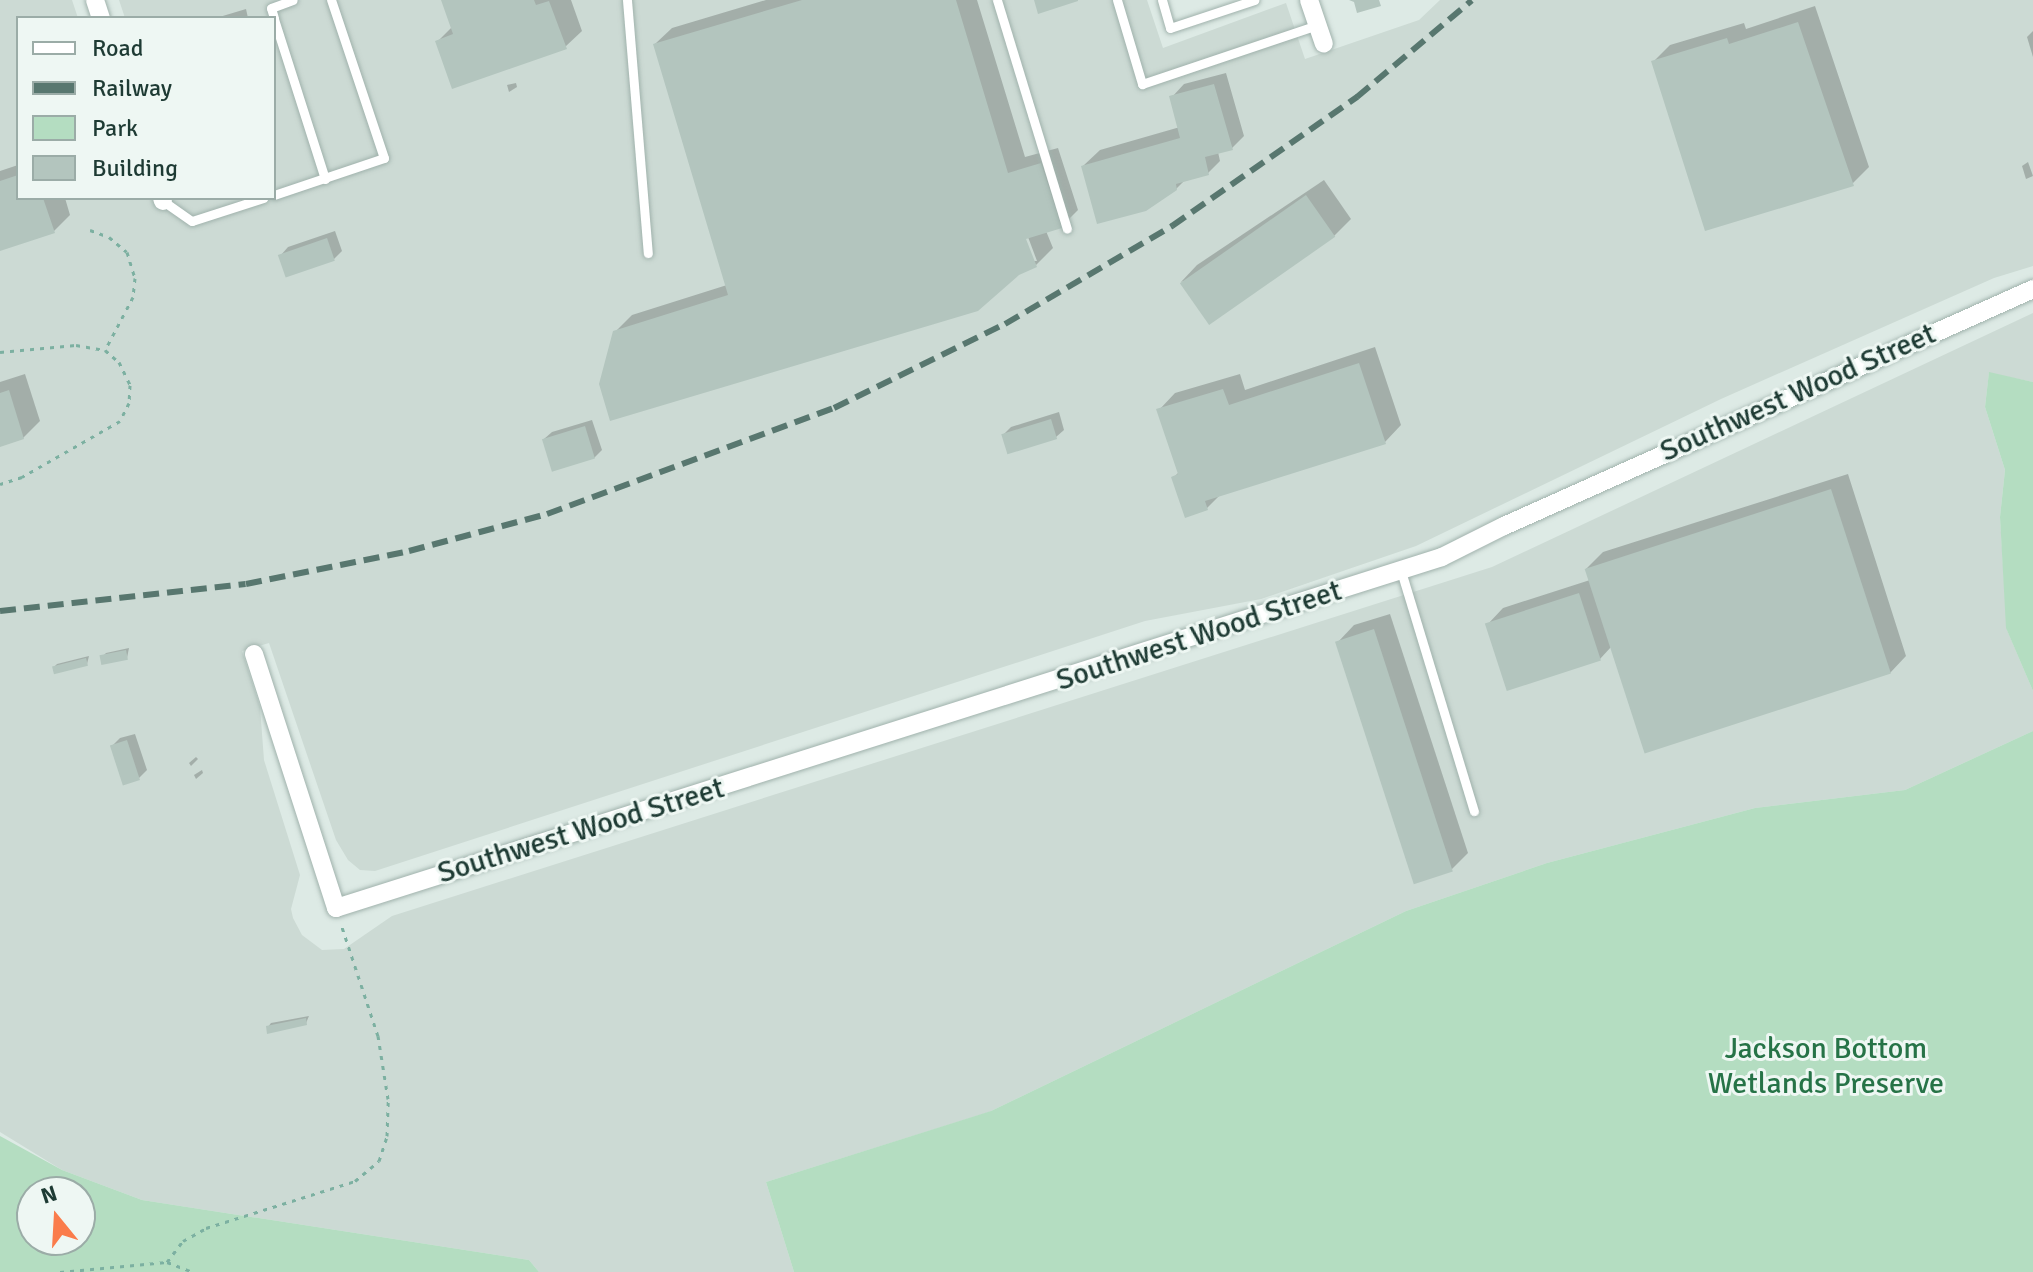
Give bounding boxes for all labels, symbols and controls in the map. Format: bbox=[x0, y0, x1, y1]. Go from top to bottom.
legend bbox=[16, 16, 276, 200]
text: Road bbox=[92, 33, 143, 63]
text: Railway bbox=[92, 73, 172, 103]
text: Park bbox=[92, 113, 138, 143]
text: Building bbox=[92, 153, 178, 183]
street label: Southwest Wood Street bbox=[1655, 316, 1941, 470]
street label: Southwest Wood Street bbox=[1052, 573, 1346, 699]
street label: Southwest Wood Street bbox=[433, 770, 729, 892]
park label: Jackson Bottom Wetlands Preserve bbox=[1708, 1031, 1944, 1102]
north arrow bbox=[16, 1176, 96, 1256]
text: N bbox=[38, 1179, 61, 1210]

